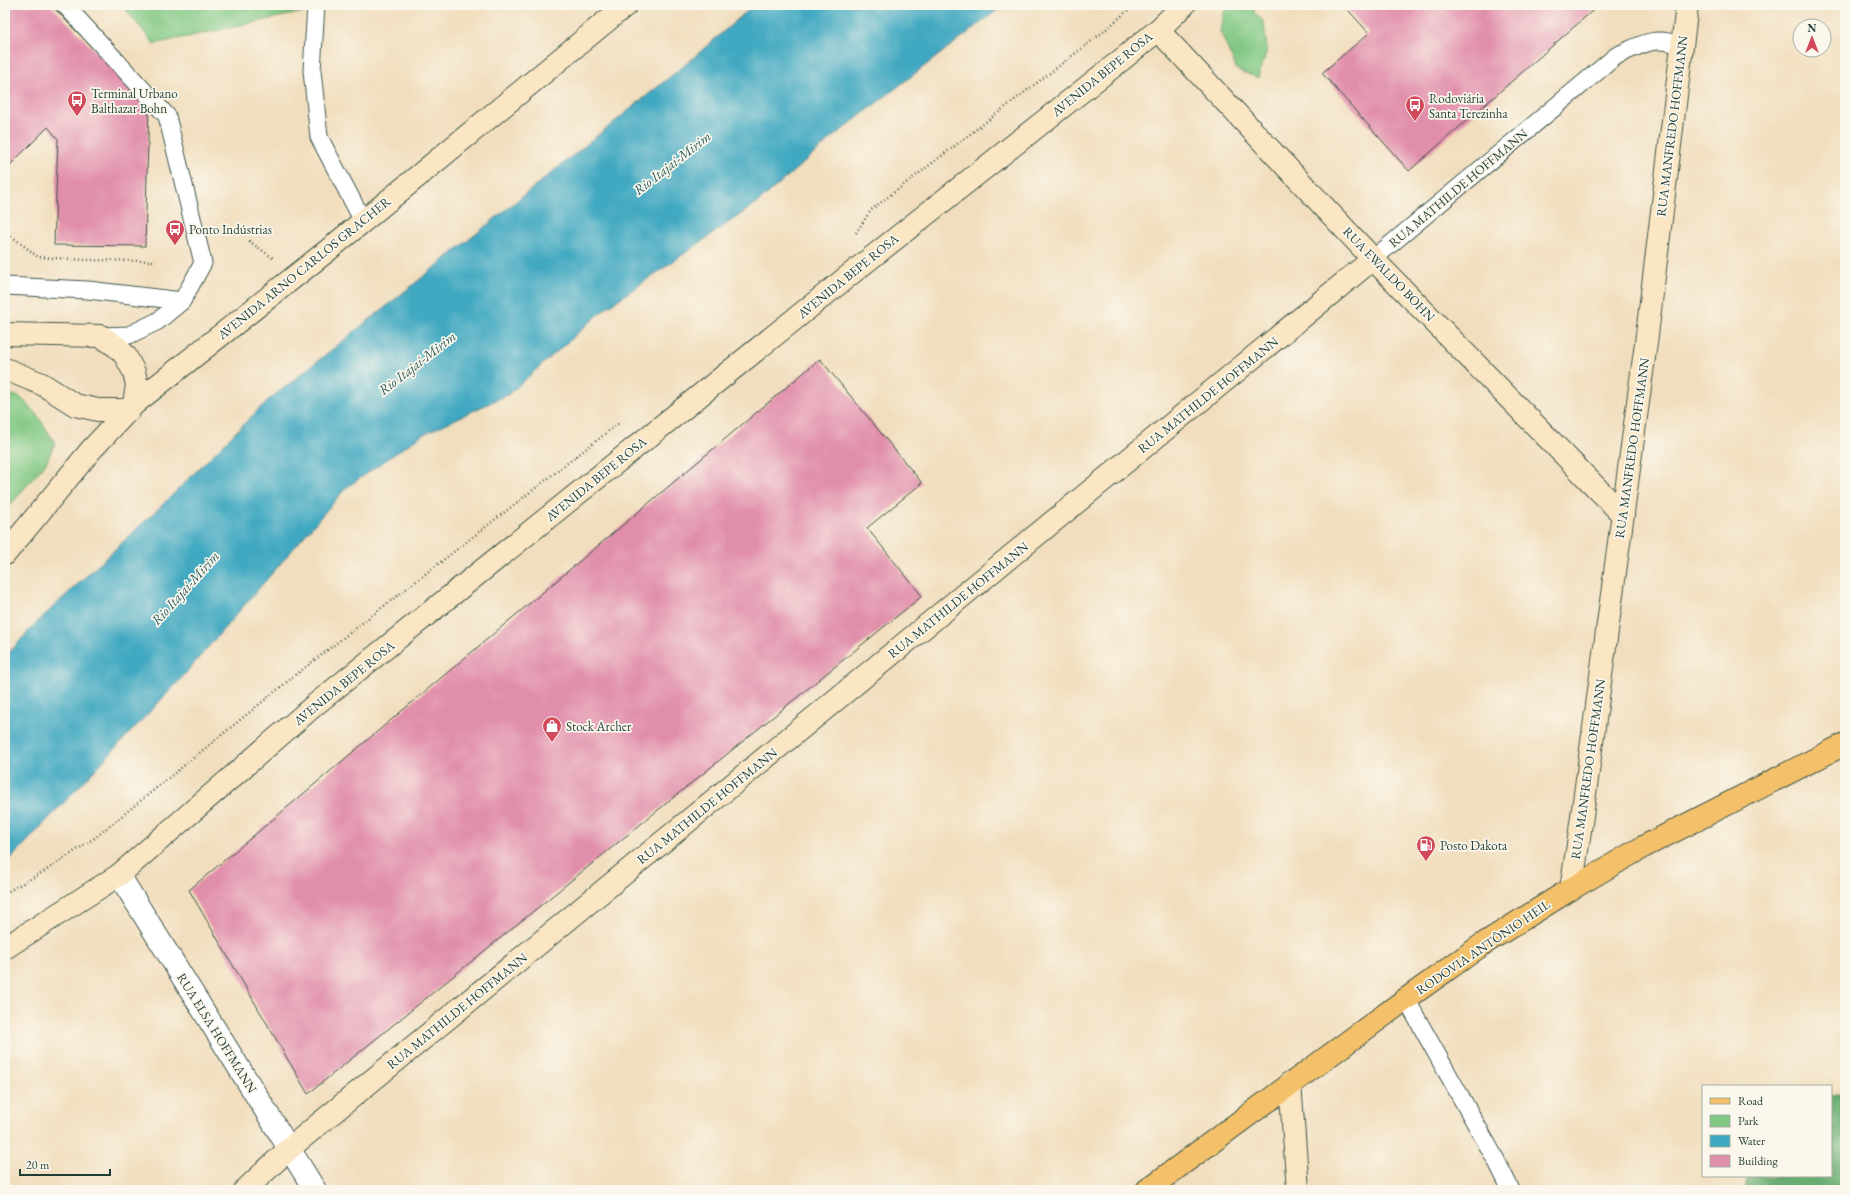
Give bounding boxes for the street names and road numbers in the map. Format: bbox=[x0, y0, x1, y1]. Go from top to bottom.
street label: AVENIDA BEPE ROSA bbox=[1047, 27, 1157, 121]
street label: RUA MANFREDO HOFFMANN bbox=[1652, 34, 1692, 217]
street label: RUA MATHILDE HOFFMANN bbox=[1385, 124, 1531, 251]
street label: AVENIDA ARNO CARLOS GRACHER bbox=[213, 192, 395, 344]
street label: RUA EWALDO BOHN bbox=[1339, 223, 1439, 325]
street label: AVENIDA BEPE ROSA bbox=[793, 229, 903, 323]
street label: RUA MATHILDE HOFFMANN bbox=[1134, 333, 1282, 457]
street label: RUA MANFREDO HOFFMANN bbox=[1611, 356, 1653, 539]
street label: AVENIDA BEPE ROSA bbox=[541, 432, 651, 526]
street label: RUA MATHILDE HOFFMANN bbox=[884, 538, 1032, 662]
street label: AVENIDA BEPE ROSA bbox=[289, 636, 399, 730]
street label: RUA MANFREDO HOFFMANN bbox=[1567, 677, 1609, 860]
street label: RUA MATHILDE HOFFMANN bbox=[633, 744, 781, 868]
street label: RODOVIA ANTÔNIO HEIL bbox=[1413, 896, 1554, 998]
street label: RUA MATHILDE HOFFMANN bbox=[383, 949, 531, 1073]
street label: RUA ELSA HOFFMANN bbox=[173, 970, 261, 1097]

